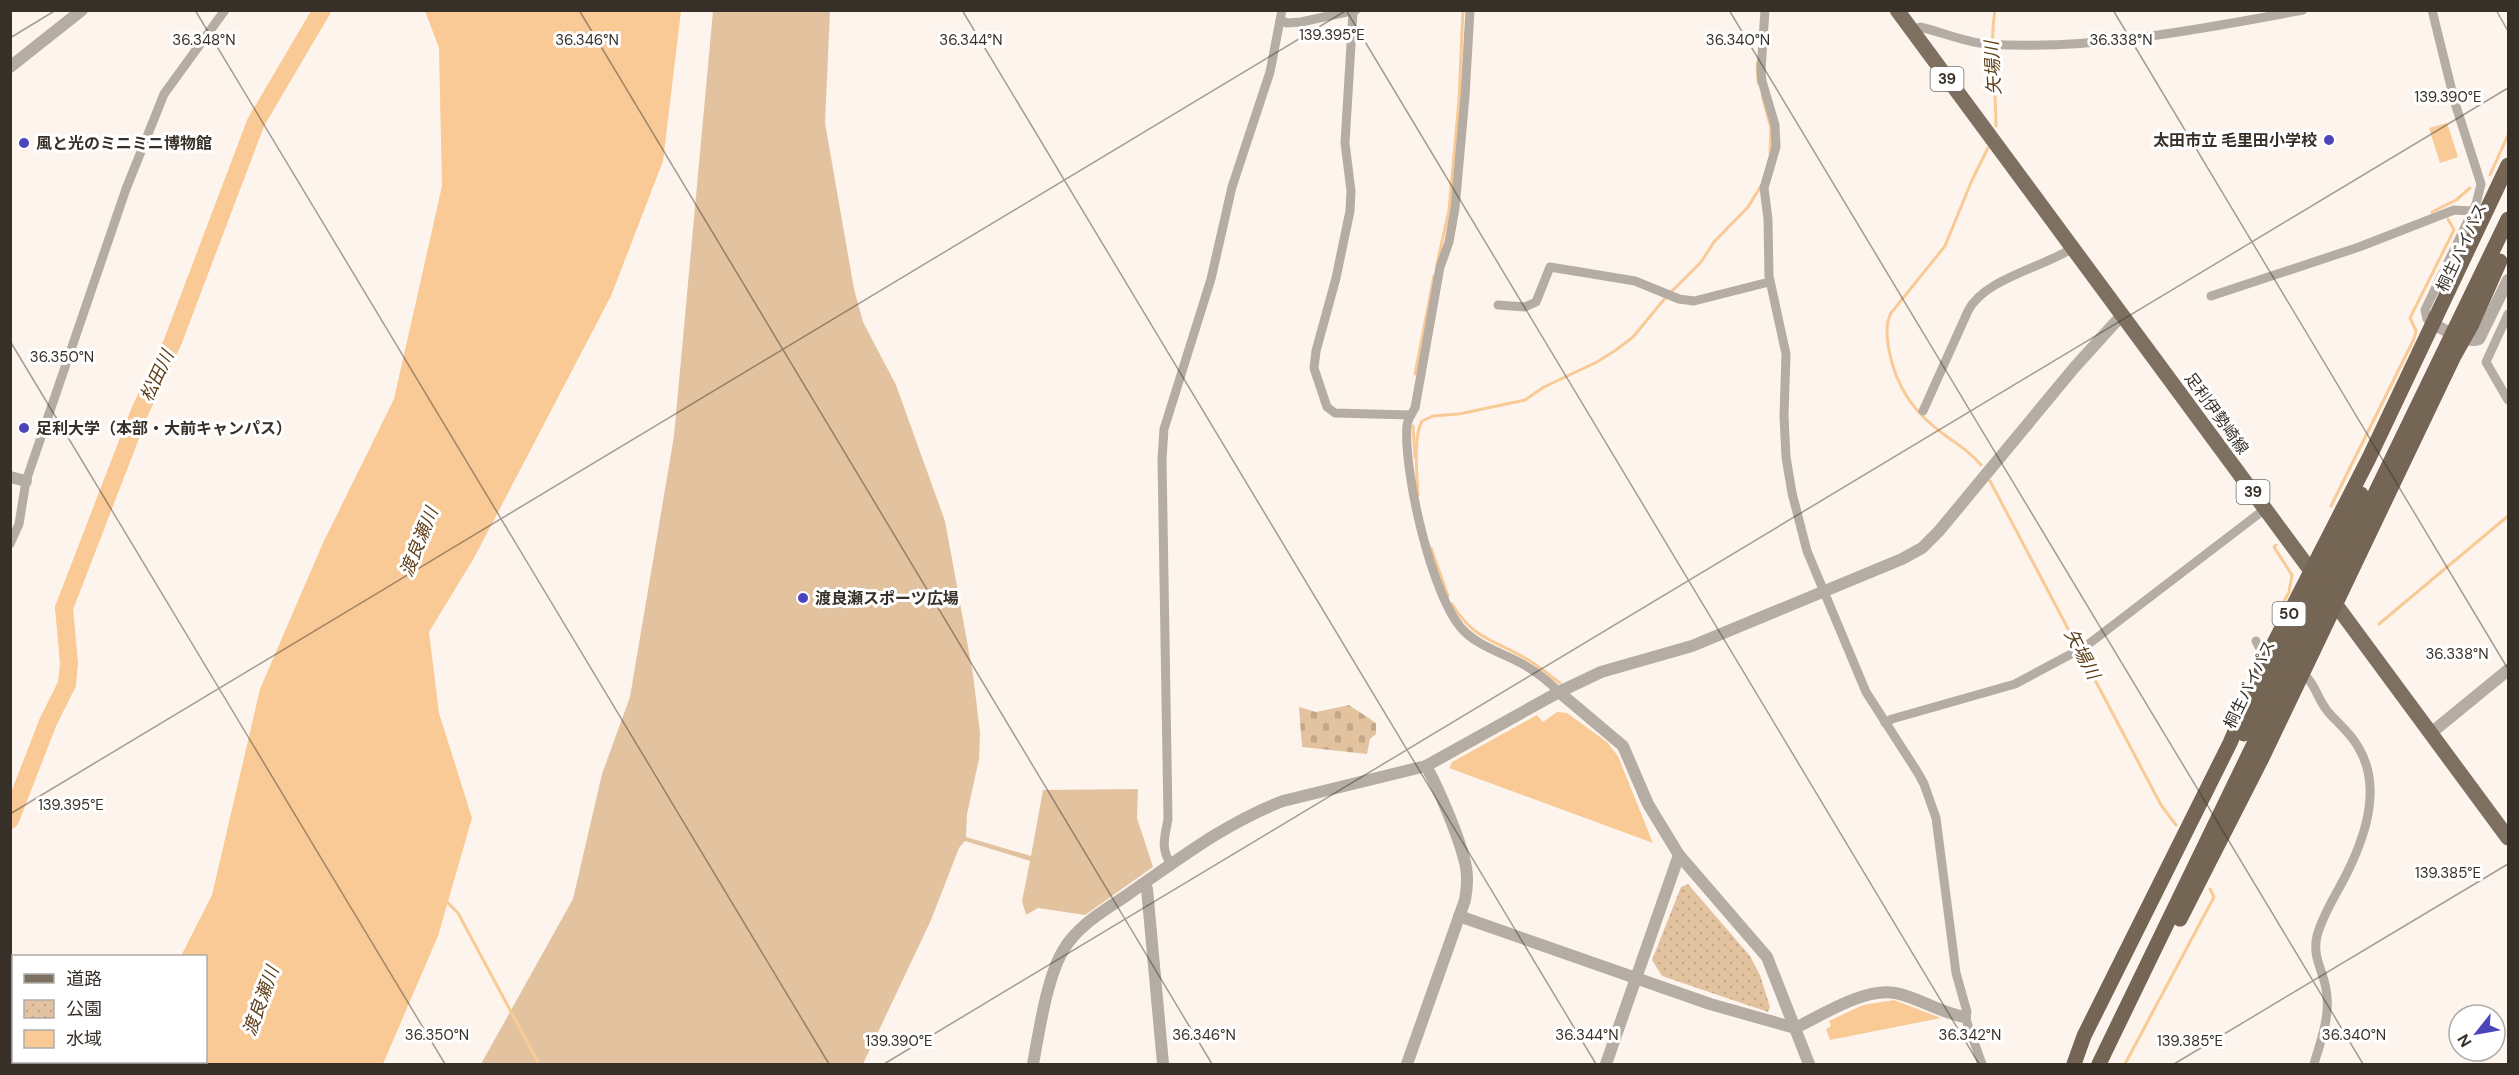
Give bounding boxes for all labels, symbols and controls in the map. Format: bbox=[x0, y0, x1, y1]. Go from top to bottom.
text: 139.395°E bbox=[1299, 25, 1365, 45]
text: 36.348°N bbox=[172, 30, 236, 50]
text: 36.346°N bbox=[555, 30, 619, 50]
text: 36.344°N bbox=[939, 30, 1003, 50]
text: 36.340°N bbox=[1706, 30, 1770, 50]
text: 36.338°N bbox=[2089, 30, 2153, 50]
water label: 矢場川 bbox=[1979, 38, 2006, 96]
road number: 39 bbox=[1930, 67, 1964, 91]
text: 139.390°E bbox=[2415, 87, 2481, 107]
place label: 太田市立 毛里田小学校 bbox=[2153, 130, 2317, 151]
place label: 風と光のミニミニ博物館 bbox=[36, 133, 212, 154]
marker: 太田市立 毛里田小学校 bbox=[2322, 133, 2336, 147]
marker: 風と光のミニミニ博物館 bbox=[17, 136, 31, 150]
street label: 桐生バイパス bbox=[2432, 199, 2491, 295]
water label: 松田川 bbox=[135, 345, 180, 406]
text: 36.350°N bbox=[30, 347, 94, 367]
street label: 足利伊勢崎線 bbox=[2180, 368, 2253, 458]
place label: 足利大学（本部・大前キャンパス） bbox=[36, 418, 292, 439]
marker: 足利大学（本部・大前キャンパス） bbox=[17, 421, 31, 435]
road number: 39 bbox=[2236, 480, 2270, 504]
water label: 渡良瀬川 bbox=[394, 502, 444, 580]
place label: 渡良瀬スポーツ広場 bbox=[815, 588, 959, 609]
marker: 渡良瀬スポーツ広場 bbox=[796, 591, 810, 605]
road number: 50 bbox=[2272, 602, 2306, 626]
water label: 矢場川 bbox=[2059, 625, 2106, 685]
street label: 桐生バイパス bbox=[2219, 637, 2280, 732]
text: 36.338°N bbox=[2425, 644, 2489, 664]
text: 139.395°E bbox=[38, 795, 104, 815]
text: 139.385°E bbox=[2415, 863, 2481, 883]
legend bbox=[12, 955, 207, 1063]
water label: 渡良瀬川 bbox=[237, 961, 285, 1039]
text: 道路 bbox=[66, 967, 102, 991]
text: 公園 bbox=[66, 997, 102, 1021]
north arrow bbox=[2447, 1003, 2507, 1063]
text: 36.350°N bbox=[405, 1025, 469, 1045]
text: 36.346°N bbox=[1172, 1025, 1236, 1045]
text: 36.344°N bbox=[1555, 1025, 1619, 1045]
text: 36.342°N bbox=[1939, 1025, 2001, 1045]
text: 36.340°N bbox=[2322, 1025, 2386, 1045]
text: 水域 bbox=[66, 1027, 102, 1051]
text: N bbox=[2453, 1030, 2477, 1051]
text: 139.390°E bbox=[866, 1031, 932, 1051]
text: 139.385°E bbox=[2157, 1031, 2223, 1051]

